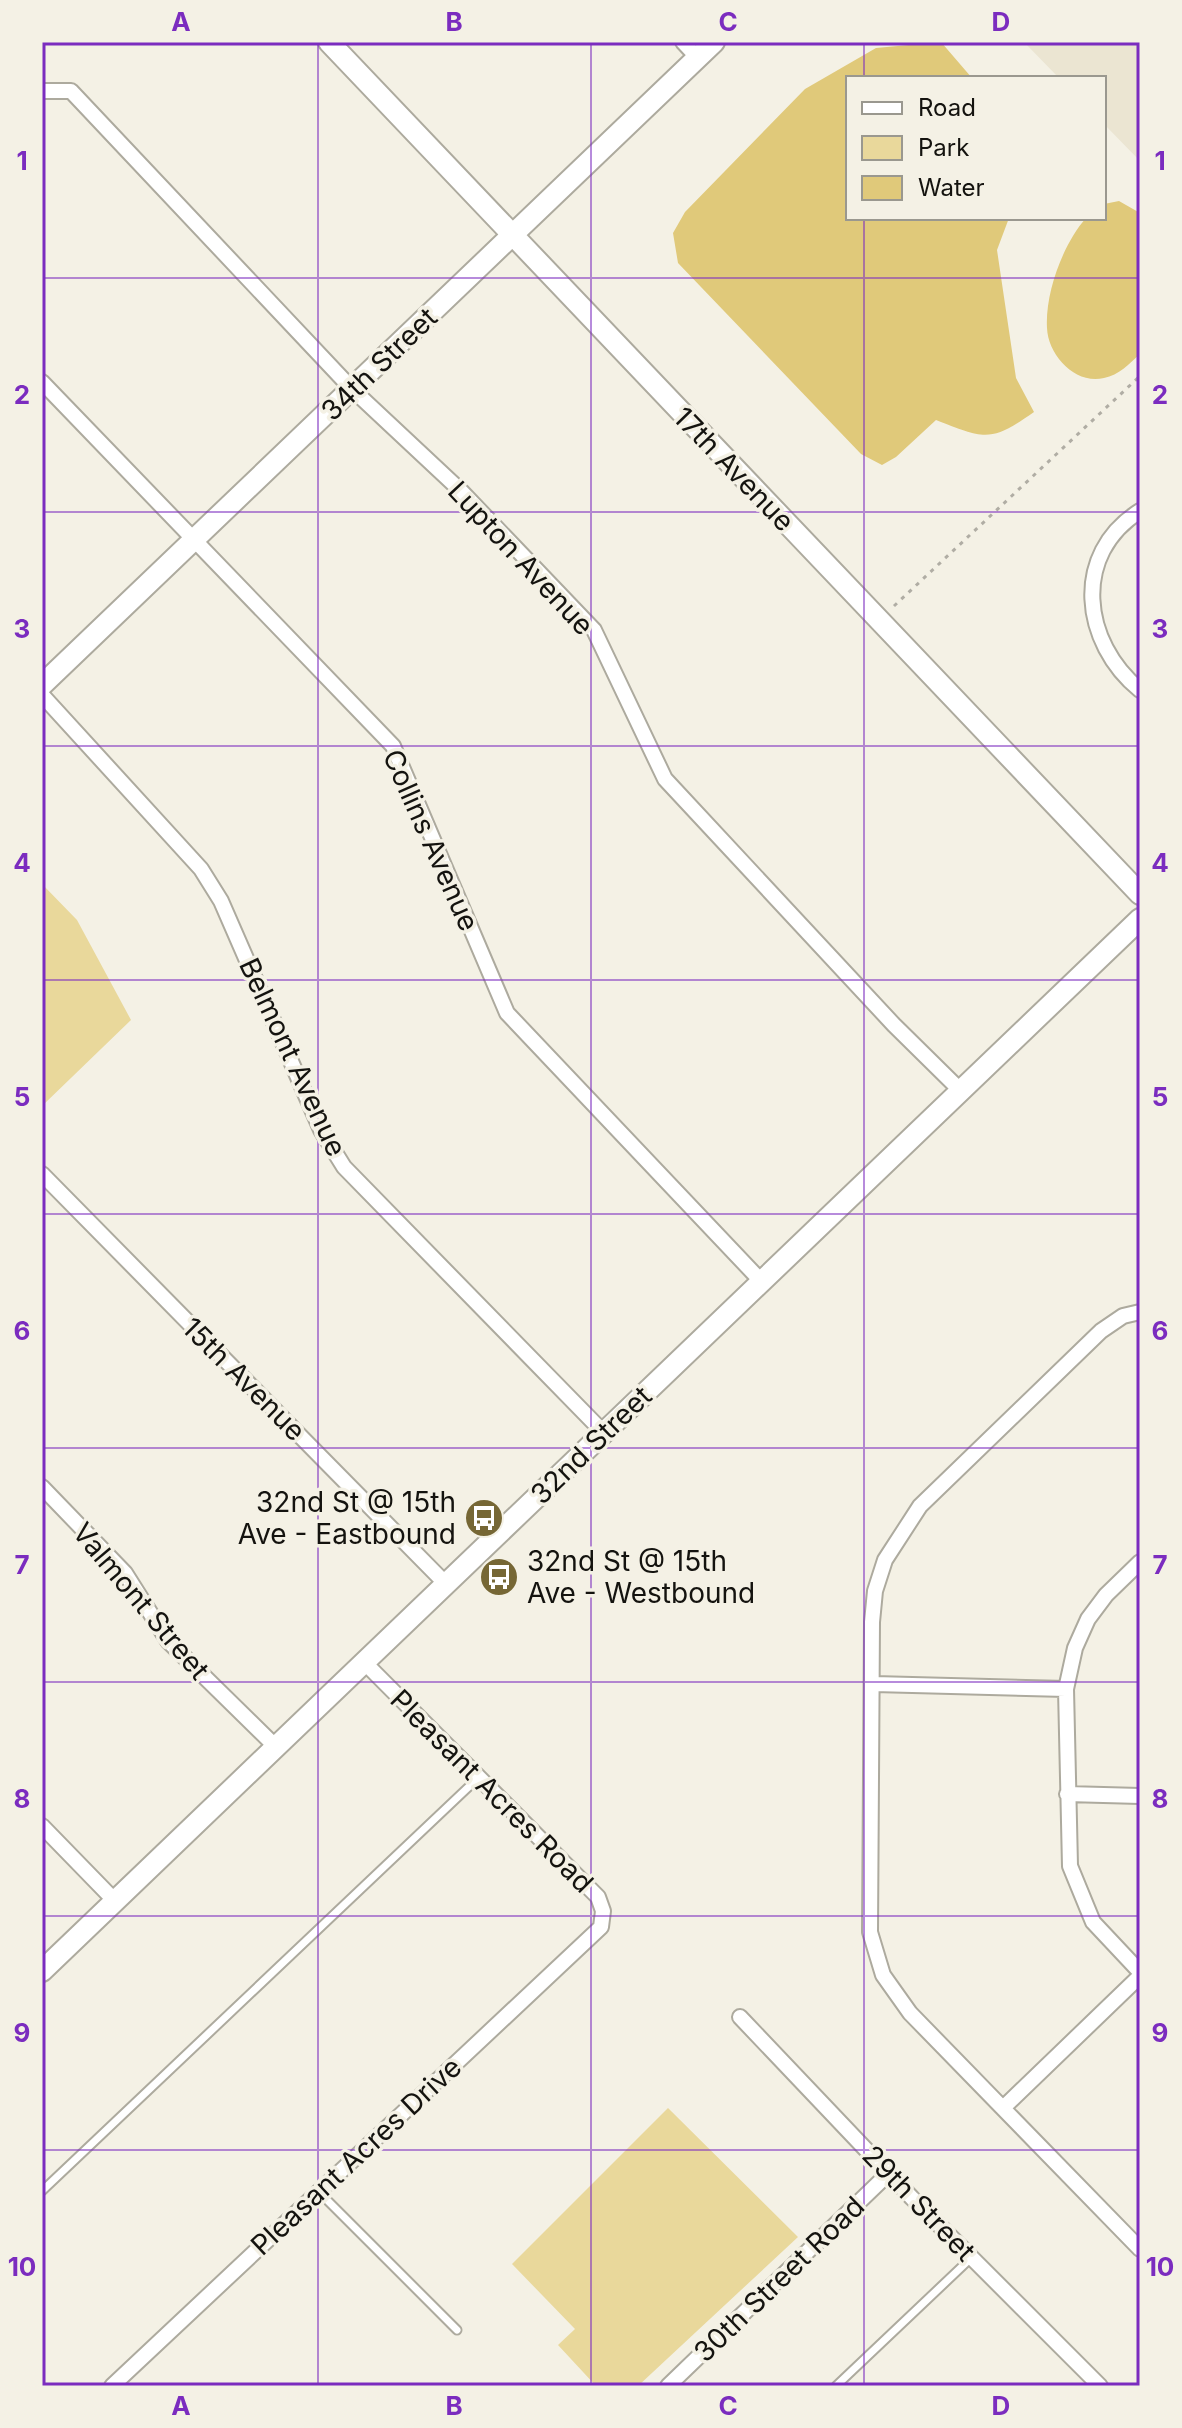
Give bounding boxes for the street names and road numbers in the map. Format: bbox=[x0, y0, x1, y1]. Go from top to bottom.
street label: 34th Street bbox=[314, 300, 444, 428]
street label: 17th Avenue bbox=[666, 400, 802, 538]
street label: Lupton Avenue bbox=[441, 474, 601, 642]
street label: Collins Avenue bbox=[376, 744, 486, 936]
street label: Belmont Avenue bbox=[232, 953, 354, 1161]
street label: 15th Avenue bbox=[175, 1310, 313, 1448]
street label: 32nd Street bbox=[523, 1379, 659, 1511]
street label: Valmont Street bbox=[66, 1516, 216, 1686]
street label: Pleasant Acres Road bbox=[383, 1682, 601, 1900]
street label: Pleasant Acres Drive bbox=[244, 2050, 468, 2262]
street label: 29th Street bbox=[856, 2138, 982, 2268]
street label: 30th Street Road bbox=[687, 2189, 871, 2369]

